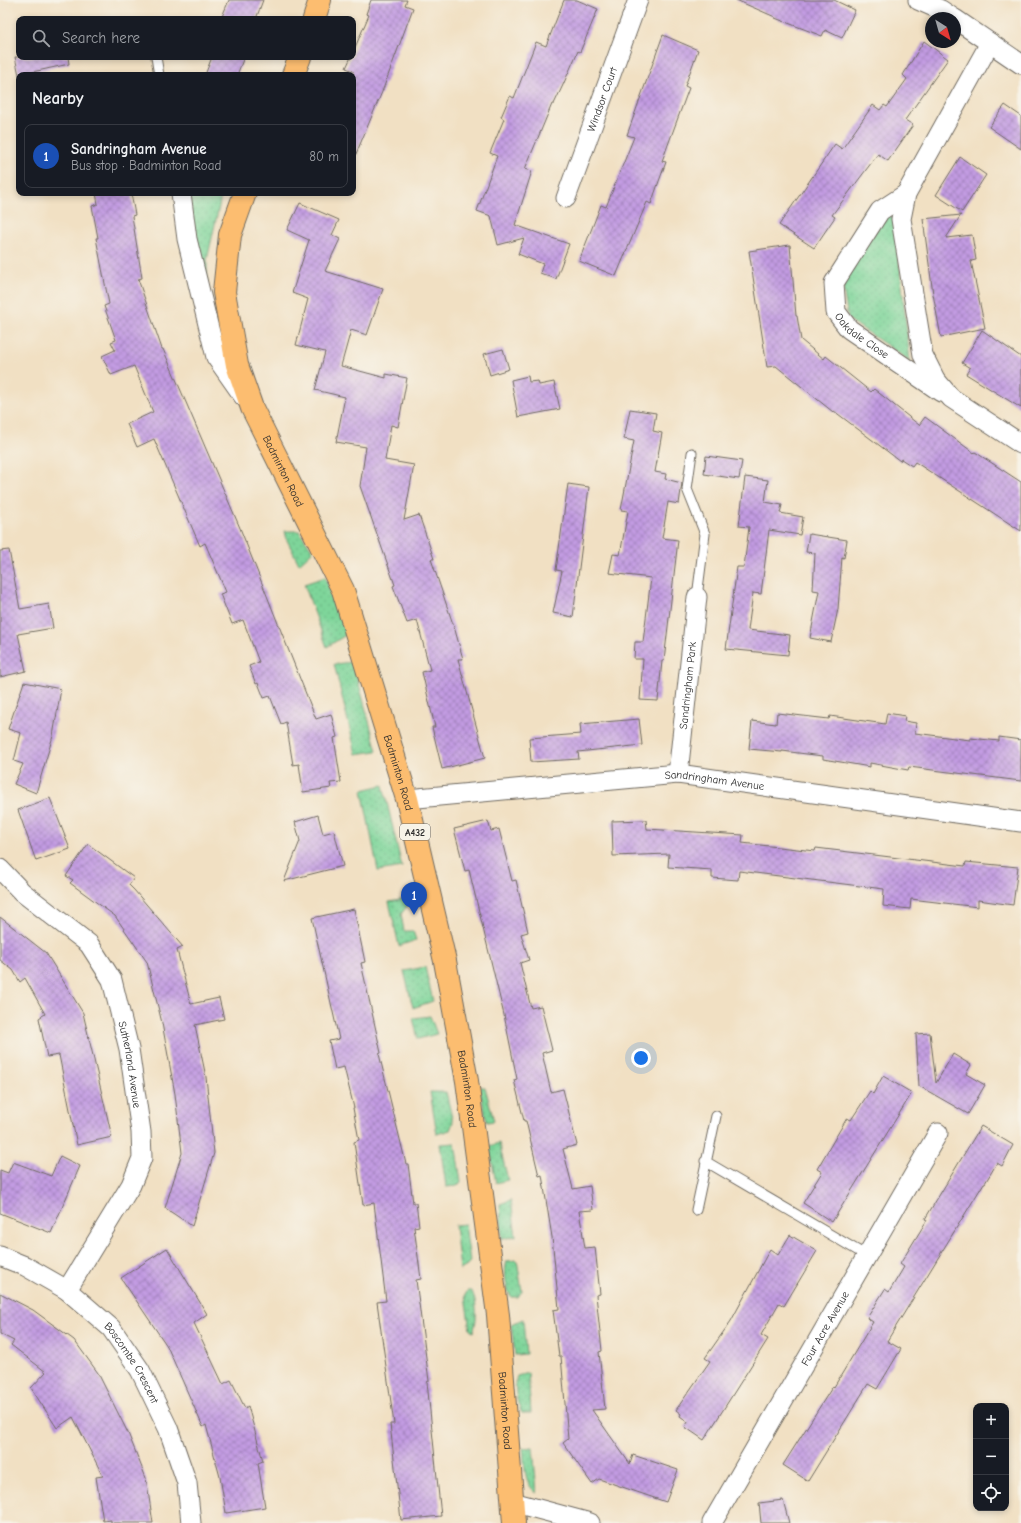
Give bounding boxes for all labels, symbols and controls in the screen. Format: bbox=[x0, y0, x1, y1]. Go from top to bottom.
north arrow bbox=[925, 12, 961, 48]
search box bbox=[16, 16, 356, 60]
icon: search bbox=[30, 27, 52, 49]
text: Search here bbox=[62, 29, 140, 47]
street label: Windsor Court bbox=[585, 64, 620, 134]
text: Nearby bbox=[32, 89, 83, 108]
text: Sandringham Avenue bbox=[71, 140, 207, 158]
text: 1 bbox=[43, 149, 49, 164]
text: 80 m bbox=[309, 149, 339, 164]
text: Bus stop · Badminton Road bbox=[71, 158, 221, 173]
street label: Oakdale Close bbox=[832, 310, 892, 362]
street label: Badminton Road bbox=[260, 433, 306, 509]
street label: Sandringham Park bbox=[677, 640, 699, 730]
street label: Badminton Road bbox=[381, 733, 415, 812]
street label: Sandringham Avenue bbox=[664, 768, 766, 793]
road number: A432 bbox=[400, 824, 430, 840]
pin: 1 bbox=[401, 882, 427, 915]
street label: Sutherland Avenue bbox=[115, 1020, 144, 1109]
your location bbox=[631, 1048, 651, 1068]
street label: Badminton Road bbox=[454, 1049, 479, 1129]
street label: Four Acre Avenue bbox=[799, 1289, 852, 1368]
street label: Boscombe Crescent bbox=[102, 1319, 162, 1406]
street label: Badminton Road bbox=[495, 1371, 514, 1450]
map controls bbox=[973, 1403, 1009, 1511]
button: + bbox=[973, 1403, 1009, 1439]
button: − bbox=[973, 1439, 1009, 1475]
button: locate bbox=[973, 1475, 1009, 1511]

